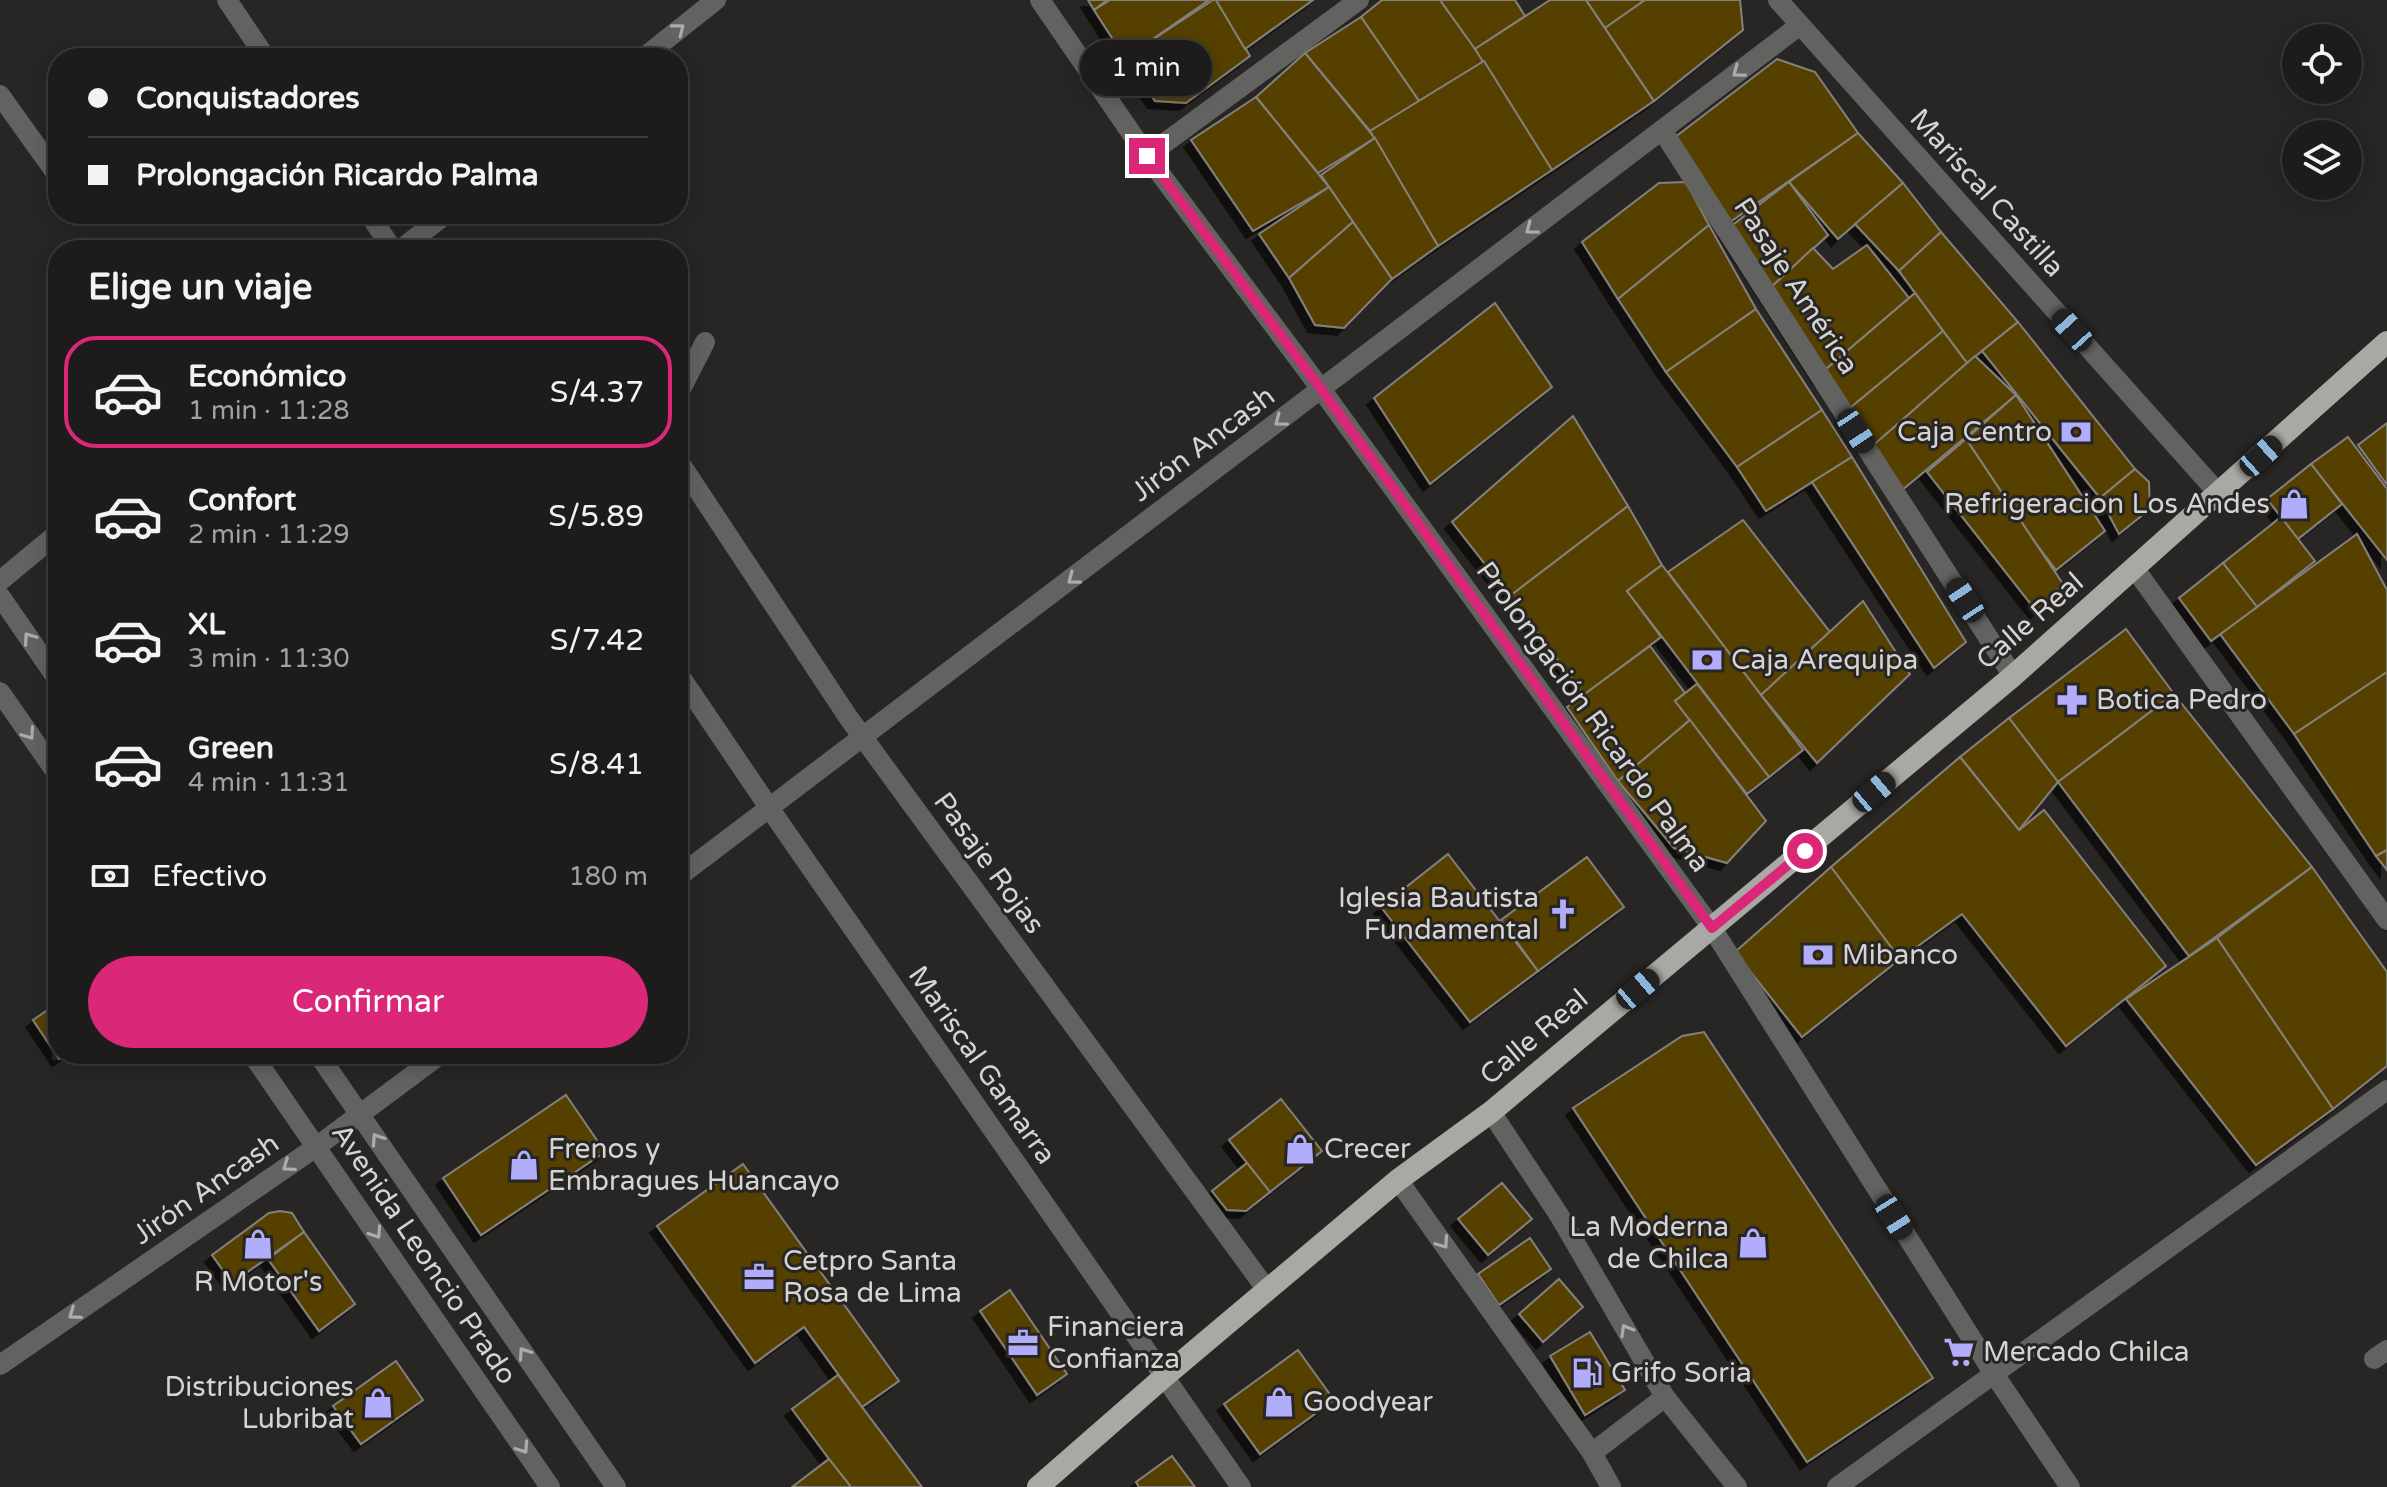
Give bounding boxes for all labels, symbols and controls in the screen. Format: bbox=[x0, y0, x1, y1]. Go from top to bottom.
one-way arrow bbox=[670, 24, 685, 39]
map controls bbox=[2282, 24, 2362, 200]
button: locate bbox=[2282, 24, 2362, 104]
callout: 1 min bbox=[1081, 40, 1213, 96]
text: 1 min bbox=[1111, 52, 1181, 83]
one-way arrow bbox=[1732, 62, 1747, 76]
text: Conquistadores bbox=[136, 80, 360, 117]
street label: Mariscal Castilla bbox=[1903, 102, 2071, 284]
button: layers bbox=[2282, 120, 2362, 200]
route end bbox=[1129, 138, 1165, 174]
text: Prolongación Ricardo Palma bbox=[136, 157, 539, 194]
street label: Pasaje América bbox=[1726, 191, 1866, 381]
one-way arrow bbox=[1525, 220, 1540, 234]
text: Elige un viaje bbox=[88, 266, 312, 309]
car bbox=[2047, 304, 2097, 356]
icon: car bbox=[92, 356, 164, 428]
text: Económico bbox=[188, 358, 346, 395]
text: S/4.37 bbox=[550, 374, 644, 411]
street label: Jirón Ancash bbox=[1125, 379, 1281, 509]
text: 1 min · 11:28 bbox=[188, 395, 350, 426]
car bbox=[1833, 404, 1879, 458]
one-way arrow bbox=[1274, 411, 1288, 425]
place label: Caja Centro bbox=[1897, 415, 2052, 449]
bank icon: Caja Centro bbox=[2059, 415, 2093, 449]
car bbox=[2235, 431, 2287, 481]
icon: car bbox=[92, 480, 164, 552]
text: Confort bbox=[188, 482, 296, 519]
place label: Refrigeracion Los Andes bbox=[1944, 487, 2270, 521]
shop icon: Refrigeracion Los Andes bbox=[2277, 487, 2311, 521]
text: S/5.89 bbox=[548, 498, 644, 535]
text: 2 min · 11:29 bbox=[188, 519, 350, 550]
street label: Prolongación Ricardo Palma bbox=[1469, 555, 1717, 879]
street label: Calle Real bbox=[1970, 565, 2090, 677]
one-way arrow bbox=[1067, 569, 1082, 583]
car bbox=[1942, 573, 1988, 627]
icon: car bbox=[92, 604, 164, 676]
text: XL bbox=[188, 606, 225, 643]
text: S/7.42 bbox=[550, 622, 644, 659]
one-way arrow bbox=[24, 633, 39, 647]
text: 3 min · 11:30 bbox=[188, 643, 350, 674]
bank icon: Caja Arequipa bbox=[1690, 643, 1724, 677]
place label: Caja Arequipa bbox=[1731, 643, 1918, 677]
pharmacy icon: Botica Pedro bbox=[2055, 683, 2089, 717]
place label: Botica Pedro bbox=[2096, 683, 2267, 717]
one-way arrow bbox=[19, 725, 34, 739]
icon: car bbox=[92, 728, 164, 800]
text: Green bbox=[188, 730, 274, 767]
text: S/8.41 bbox=[549, 746, 644, 783]
text: 4 min · 11:31 bbox=[188, 767, 350, 798]
car bbox=[1848, 767, 1900, 817]
street label: Pasaje Rojas bbox=[926, 786, 1052, 940]
route start bbox=[1787, 833, 1823, 869]
icon: cash bbox=[88, 854, 132, 898]
text: Efectivo bbox=[152, 858, 267, 895]
text: 180 m bbox=[568, 861, 648, 892]
place label: Iglesia Bautista Fundamental bbox=[1338, 881, 1539, 947]
church icon: Iglesia Bautista Fundamental bbox=[1546, 897, 1580, 931]
bank icon: Mibanco bbox=[1801, 938, 1835, 972]
place label: Mibanco bbox=[1842, 938, 1958, 972]
button: Confirmar bbox=[88, 956, 648, 1048]
street label: Mariscal Gamarra bbox=[901, 959, 1063, 1171]
car bbox=[1612, 964, 1664, 1014]
street label: Calle Real bbox=[1473, 982, 1595, 1092]
street label: Avenida Leoncio Prado bbox=[324, 1117, 524, 1391]
street label: Jirón Ancash bbox=[126, 1126, 286, 1252]
place label: Frenos y Embragues Huancayo bbox=[548, 1132, 840, 1198]
shop icon: Crecer bbox=[1283, 1132, 1317, 1166]
place label: Crecer bbox=[1324, 1132, 1411, 1166]
one-way arrow bbox=[372, 1134, 387, 1148]
shop icon: Frenos y Embragues Huancayo bbox=[507, 1148, 541, 1182]
one-way arrow bbox=[282, 1156, 296, 1171]
car bbox=[1871, 1190, 1917, 1244]
place label: La Moderna de Chilca bbox=[1569, 1210, 1729, 1276]
one-way arrow bbox=[366, 1225, 381, 1239]
shop icon: La Moderna de Chilca bbox=[1736, 1226, 1770, 1260]
shop icon: R Motor's bbox=[241, 1227, 275, 1261]
one-way arrow bbox=[1433, 1235, 1448, 1249]
place label: Cetpro Santa Rosa de Lima bbox=[783, 1244, 962, 1310]
office icon: Cetpro Santa Rosa de Lima bbox=[742, 1260, 776, 1294]
place label: R Motor's bbox=[194, 1265, 322, 1299]
one-way arrow bbox=[68, 1304, 82, 1319]
place label: Financiera Confianza bbox=[1047, 1310, 1185, 1376]
one-way arrow bbox=[1620, 1324, 1636, 1339]
office icon: Financiera Confianza bbox=[1006, 1326, 1040, 1360]
supermarket icon: Mercado Chilca bbox=[1942, 1335, 1976, 1369]
place label: Mercado Chilca bbox=[1983, 1335, 2190, 1369]
one-way arrow bbox=[519, 1348, 534, 1362]
fuel station icon: Grifo Soria bbox=[1570, 1356, 1604, 1390]
place label: Grifo Soria bbox=[1611, 1356, 1752, 1390]
place label: Distribuciones Lubribat bbox=[165, 1370, 354, 1436]
shop icon: Goodyear bbox=[1262, 1385, 1296, 1419]
place label: Goodyear bbox=[1303, 1385, 1433, 1419]
shop icon: Distribuciones Lubribat bbox=[361, 1386, 395, 1420]
one-way arrow bbox=[513, 1439, 528, 1453]

